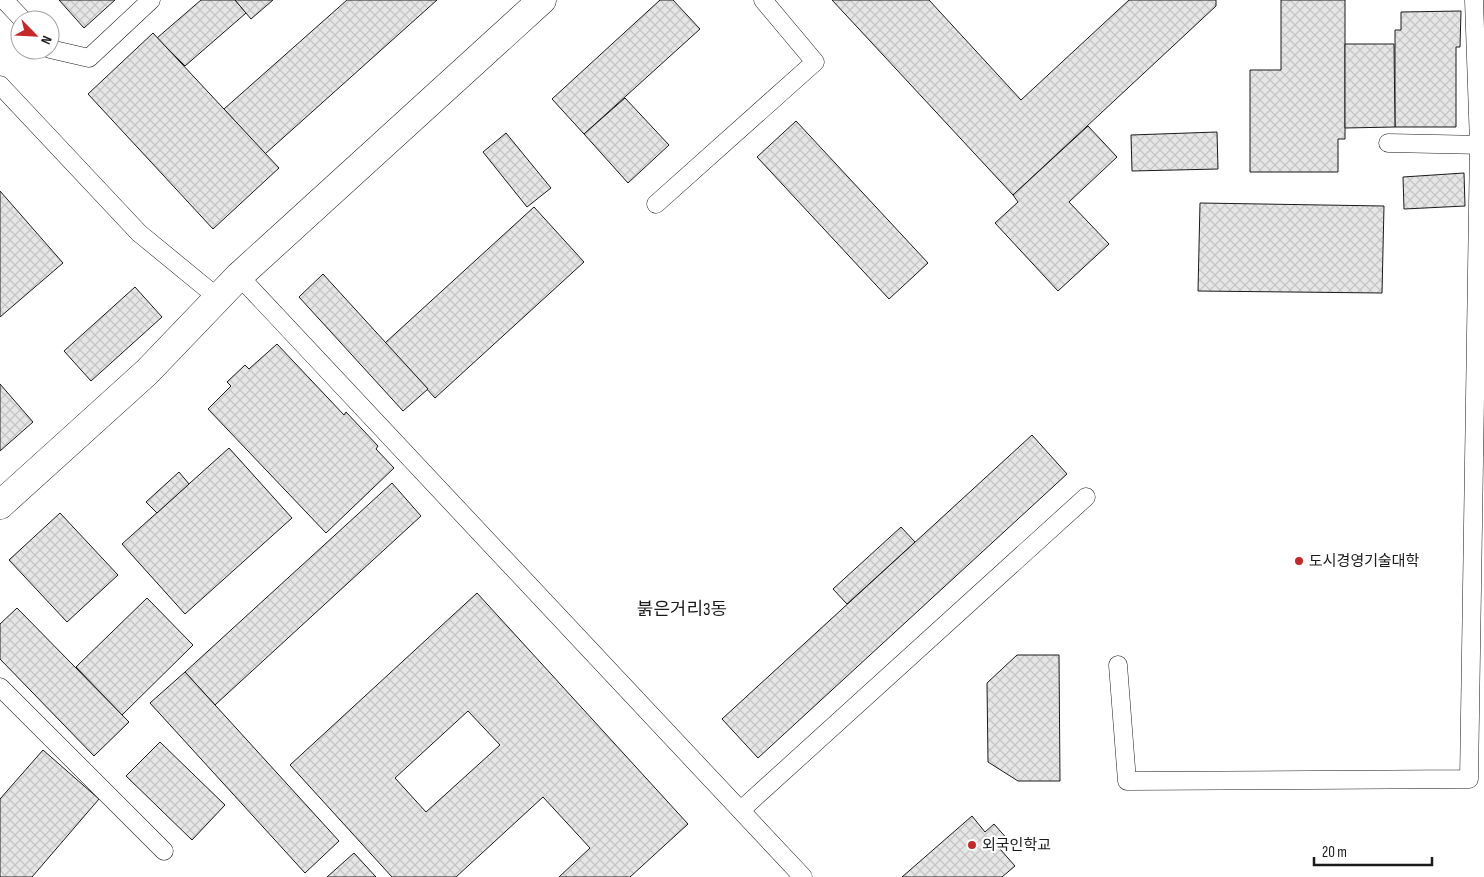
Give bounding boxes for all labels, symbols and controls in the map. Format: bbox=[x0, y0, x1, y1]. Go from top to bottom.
north arrow bbox=[10, 10, 60, 60]
text: N bbox=[37, 33, 56, 47]
place label: 도시경영기술대학 bbox=[1309, 552, 1420, 571]
marker: 도시경영기술대학 bbox=[1293, 555, 1305, 567]
district label: 붉은거리3동 bbox=[637, 599, 727, 620]
scale bar bbox=[1314, 834, 1432, 866]
place label: 외국인학교 bbox=[982, 836, 1051, 855]
marker: 외국인학교 bbox=[966, 839, 978, 851]
text: 20 m bbox=[1322, 843, 1347, 862]

